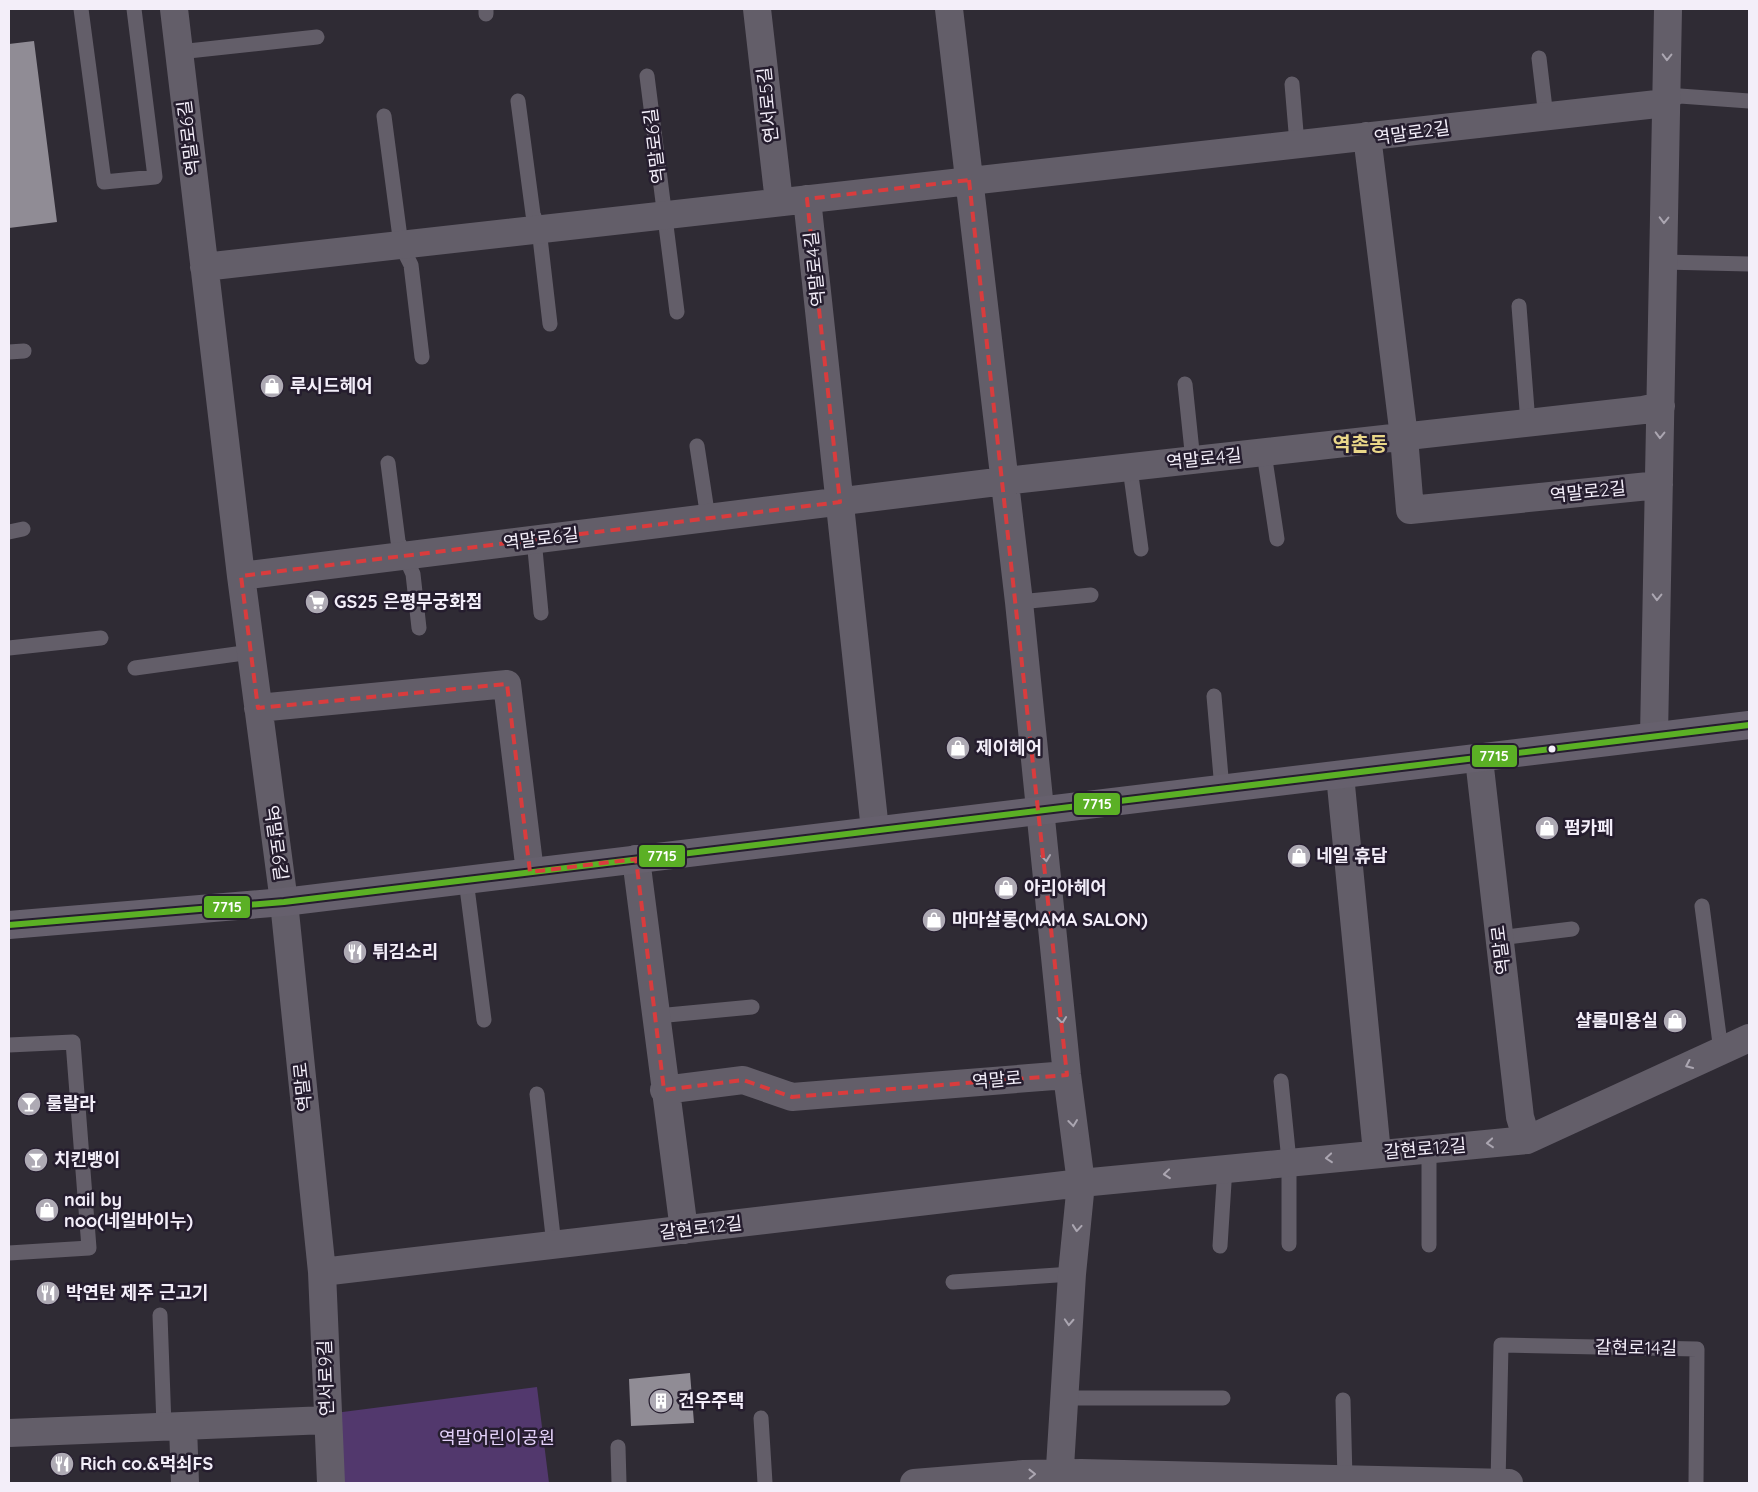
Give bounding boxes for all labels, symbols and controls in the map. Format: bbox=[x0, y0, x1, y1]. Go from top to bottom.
one-way arrow bbox=[1662, 54, 1672, 62]
street label: 연서로5길 bbox=[752, 66, 783, 144]
street label: 역말로6길 bbox=[172, 99, 205, 177]
street label: 역말로6길 bbox=[638, 107, 671, 185]
street label: 역말로2길 bbox=[1373, 116, 1451, 149]
one-way arrow bbox=[1658, 216, 1669, 224]
street label: 역말로4길 bbox=[799, 230, 830, 308]
shop icon: 루시드헤어 bbox=[259, 373, 285, 399]
place label: 루시드헤어 bbox=[290, 374, 373, 397]
district label: 역촌동 bbox=[1332, 431, 1388, 456]
one-way arrow bbox=[1655, 432, 1665, 439]
street label: 역말로4길 bbox=[1165, 443, 1243, 474]
street label: 역말로2길 bbox=[1549, 476, 1627, 507]
street label: 역말로6길 bbox=[502, 522, 580, 555]
supermarket icon: GS25 은평무궁화점 bbox=[304, 589, 330, 615]
place label: GS25 은평무궁화점 bbox=[334, 590, 482, 613]
one-way arrow bbox=[1652, 594, 1662, 602]
shop icon: 제이헤어 bbox=[945, 735, 971, 761]
place label: 제이헤어 bbox=[976, 736, 1042, 759]
line badge: 7715 bbox=[1471, 744, 1518, 768]
unlabelled marker bbox=[1547, 744, 1557, 754]
text: 7715 bbox=[1479, 747, 1509, 765]
line badge: 7715 bbox=[1073, 792, 1121, 816]
text: 7715 bbox=[1082, 795, 1112, 813]
street label: 역말로6길 bbox=[260, 804, 293, 882]
shop icon: 펌카페 bbox=[1534, 815, 1560, 841]
place label: 펌카페 bbox=[1564, 816, 1614, 839]
shop icon: 네일 휴담 bbox=[1286, 843, 1312, 869]
line badge: 7715 bbox=[638, 844, 686, 868]
place label: 네일 휴담 bbox=[1316, 844, 1388, 867]
text: 7715 bbox=[647, 847, 677, 865]
one-way arrow bbox=[1040, 854, 1051, 862]
shop icon: 아리아헤어 bbox=[993, 875, 1019, 901]
place label: 아리아헤어 bbox=[1024, 876, 1107, 899]
line badge: 7715 bbox=[203, 895, 251, 919]
text: 7715 bbox=[212, 898, 242, 916]
shop icon: 마마살롱(MAMA SALON) bbox=[921, 907, 947, 933]
place label: 마마살롱(MAMA SALON) bbox=[952, 908, 1148, 931]
street label: 역말로 bbox=[1486, 924, 1515, 976]
restaurant icon: 튀김소리 bbox=[342, 939, 368, 965]
place label: 튀김소리 bbox=[372, 940, 438, 963]
shop icon: 샬롬미용실 bbox=[1662, 1008, 1688, 1034]
place label: 샬롬미용실 bbox=[1575, 1009, 1658, 1032]
one-way arrow bbox=[1056, 1016, 1067, 1024]
one-way arrow bbox=[1685, 1059, 1694, 1070]
street label: 역말로 bbox=[288, 1061, 317, 1113]
street label: 역말로 bbox=[971, 1066, 1023, 1093]
bar icon: 룰랄라 bbox=[16, 1091, 42, 1117]
place label: 룰랄라 bbox=[46, 1092, 96, 1115]
one-way arrow bbox=[1067, 1119, 1078, 1127]
street label: 갈현로12길 bbox=[1383, 1133, 1467, 1164]
one-way arrow bbox=[1486, 1137, 1494, 1148]
bar icon: 치킨뱅이 bbox=[23, 1147, 49, 1173]
place label: 치킨뱅이 bbox=[54, 1148, 120, 1171]
one-way arrow bbox=[1324, 1152, 1332, 1163]
one-way arrow bbox=[1163, 1168, 1171, 1179]
place label: nail by noo(네일바이누) bbox=[64, 1188, 193, 1232]
shop icon: nail by noo(네일바이누) bbox=[34, 1197, 60, 1223]
street label: 갈현로12길 bbox=[658, 1211, 743, 1244]
one-way arrow bbox=[1071, 1225, 1082, 1233]
restaurant icon: 박연탄 제주 근고기 bbox=[35, 1280, 61, 1306]
place label: 박연탄 제주 근고기 bbox=[66, 1281, 209, 1304]
one-way arrow bbox=[1064, 1319, 1075, 1327]
street label: 갈현로14길 bbox=[1595, 1335, 1677, 1360]
street label: 연서로9길 bbox=[313, 1339, 338, 1417]
building icon: 건우주택 bbox=[648, 1388, 674, 1414]
place label: 건우주택 bbox=[678, 1389, 744, 1412]
park label: 역말어린이공원 bbox=[439, 1426, 555, 1449]
restaurant icon: Rich co.&먹쇠FS bbox=[49, 1451, 75, 1477]
place label: Rich co.&먹쇠FS bbox=[80, 1452, 214, 1475]
one-way arrow bbox=[1028, 1469, 1036, 1479]

